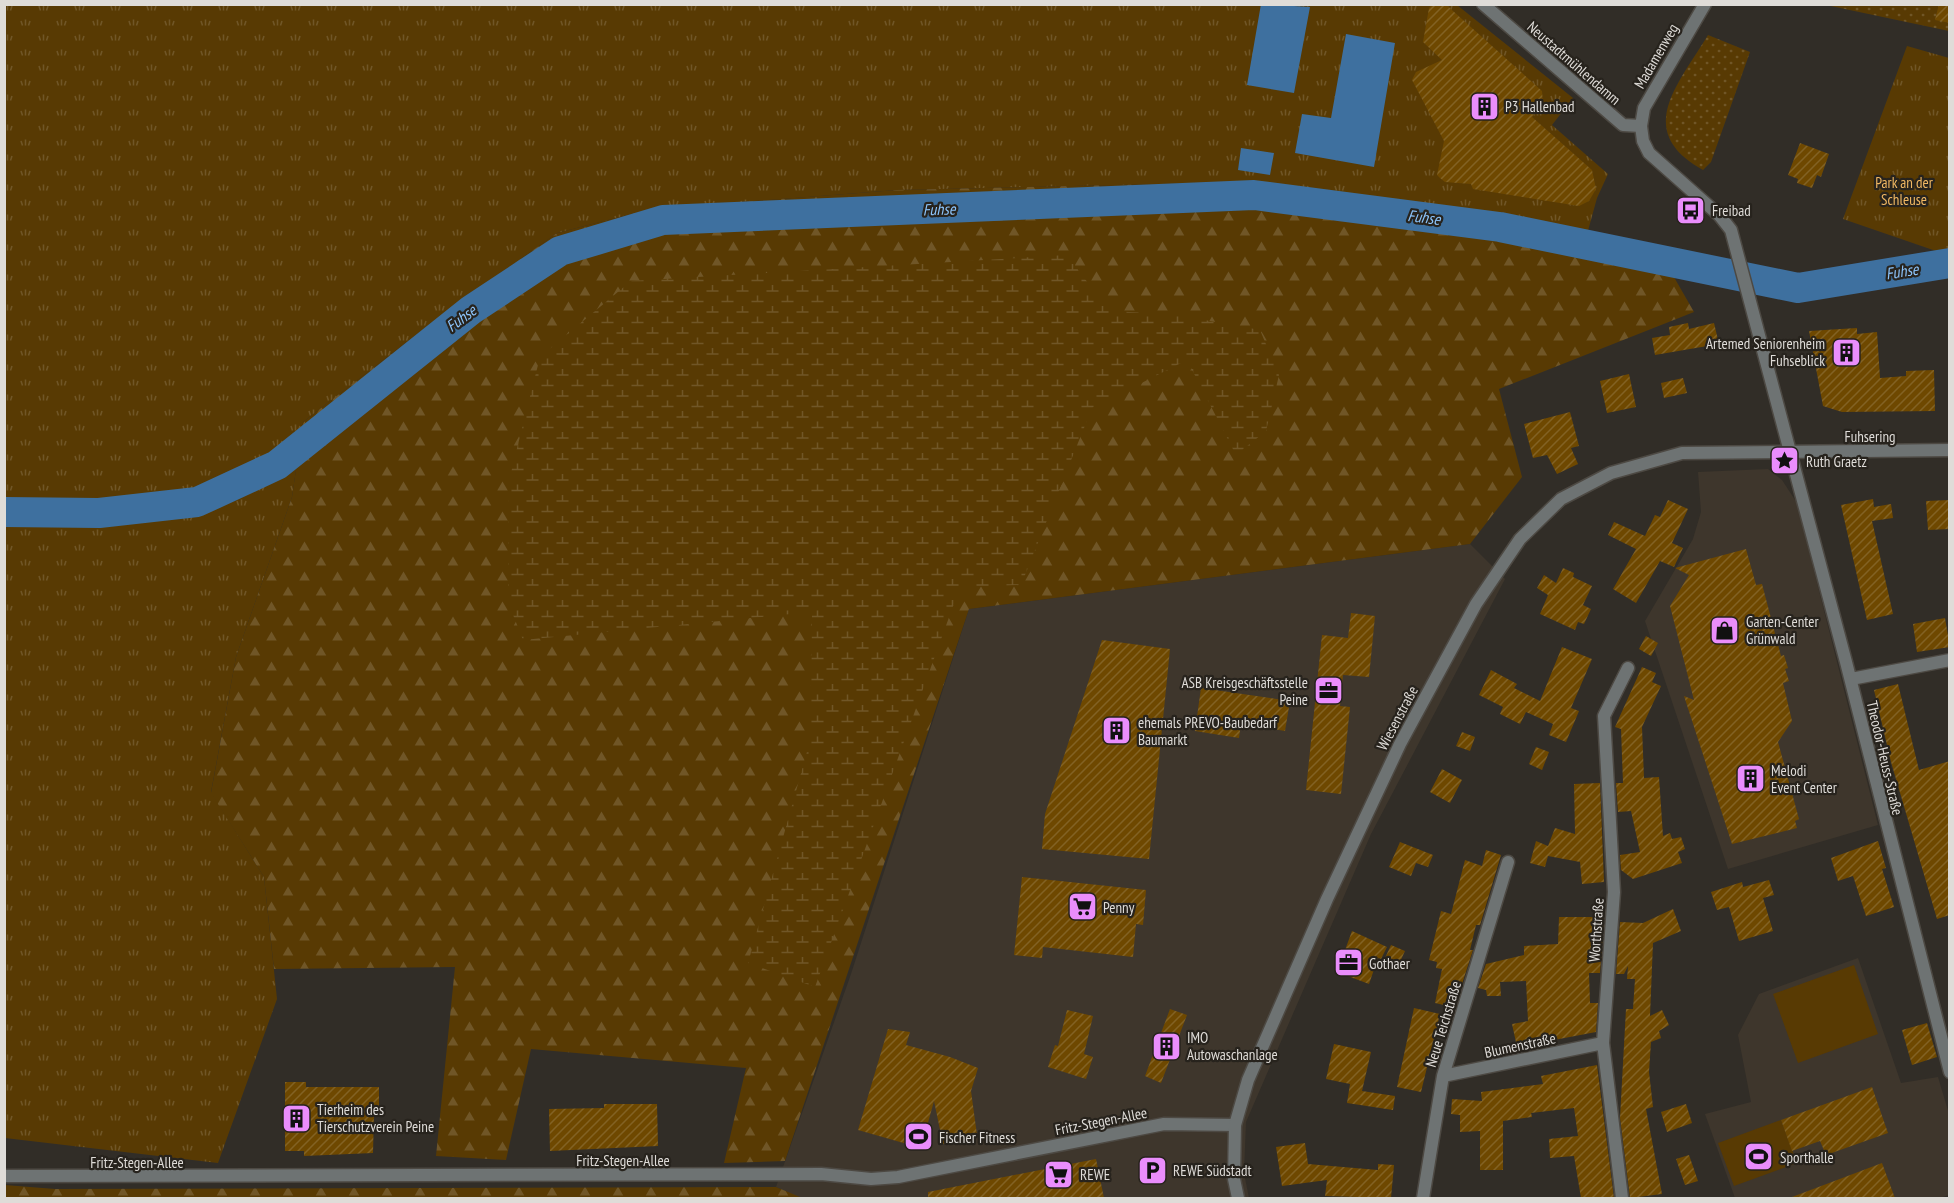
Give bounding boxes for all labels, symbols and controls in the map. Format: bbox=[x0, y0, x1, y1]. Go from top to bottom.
street label: Neustadtmühlendamm bbox=[1523, 17, 1625, 109]
street label: Madamenweg bbox=[1630, 20, 1682, 92]
building icon: P3 Hallenbad bbox=[1468, 90, 1500, 122]
place label: P3 Hallenbad bbox=[1505, 97, 1575, 116]
park label: Park an der Schleuse bbox=[1875, 173, 1934, 209]
bus stop icon: Freibad bbox=[1675, 194, 1707, 226]
water label: Fuhse bbox=[922, 198, 957, 220]
place label: Freibad bbox=[1712, 201, 1751, 220]
water label: Fuhse bbox=[1407, 205, 1443, 229]
water label: Fuhse bbox=[1884, 258, 1921, 283]
water label: Fuhse bbox=[442, 299, 481, 336]
place label: Artemed Seniorenheim Fuhseblick bbox=[1706, 334, 1825, 370]
building icon: Artemed Seniorenheim Fuhseblick bbox=[1830, 336, 1862, 368]
street label: Fuhsering bbox=[1844, 427, 1896, 446]
place icon: Ruth Graetz bbox=[1769, 445, 1801, 477]
place label: Ruth Graetz bbox=[1806, 452, 1867, 471]
place label: Garten-Center Grünwald bbox=[1746, 612, 1819, 648]
shop icon: Garten-Center Grünwald bbox=[1709, 614, 1741, 646]
place label: ASB Kreisgeschäftsstelle Peine bbox=[1182, 673, 1308, 709]
office icon: ASB Kreisgeschäftsstelle Peine bbox=[1313, 675, 1345, 707]
street label: Wiesenstraße bbox=[1372, 683, 1422, 753]
street label: Theodor-Heuss-Straße bbox=[1863, 699, 1907, 817]
place label: ehemals PREVO-Baubedarf Baumarkt bbox=[1138, 713, 1278, 749]
building icon: ehemals PREVO-Baubedarf Baumarkt bbox=[1101, 715, 1133, 747]
place label: Melodi Event Center bbox=[1771, 761, 1838, 797]
building icon: Melodi Event Center bbox=[1734, 763, 1766, 795]
supermarket icon: Penny bbox=[1066, 891, 1098, 923]
street label: Worthstraße bbox=[1584, 897, 1608, 963]
place label: Penny bbox=[1103, 898, 1135, 917]
office icon: Gothaer bbox=[1332, 947, 1364, 979]
place label: Gothaer bbox=[1369, 954, 1411, 973]
street label: Neue Teichstraße bbox=[1421, 979, 1465, 1069]
place label: IMO Autowaschanlage bbox=[1187, 1028, 1278, 1064]
street label: Blumenstraße bbox=[1483, 1028, 1557, 1062]
building icon: IMO Autowaschanlage bbox=[1150, 1030, 1182, 1062]
place label: Tierheim des Tierschutzverein Peine bbox=[317, 1100, 434, 1136]
building icon: Tierheim des Tierschutzverein Peine bbox=[280, 1102, 312, 1134]
street label: Fritz-Stegen-Allee bbox=[1053, 1103, 1149, 1139]
sports icon: Fischer Fitness bbox=[902, 1121, 934, 1153]
place label: Fischer Fitness bbox=[939, 1128, 1015, 1147]
sports icon: Sporthalle bbox=[1743, 1141, 1775, 1173]
place label: Sporthalle bbox=[1780, 1148, 1834, 1167]
street label: Fritz-Stegen-Allee bbox=[576, 1151, 670, 1170]
street label: Fritz-Stegen-Allee bbox=[90, 1153, 184, 1172]
parking icon: REWE Südstadt bbox=[1136, 1154, 1168, 1186]
supermarket icon: REWE bbox=[1043, 1158, 1075, 1190]
place label: REWE Südstadt bbox=[1173, 1161, 1252, 1180]
place label: REWE bbox=[1080, 1165, 1110, 1184]

